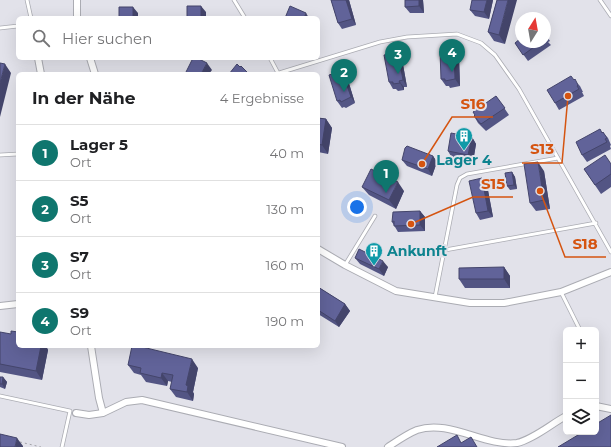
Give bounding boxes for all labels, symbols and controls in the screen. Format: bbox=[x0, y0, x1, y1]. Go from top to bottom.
north arrow bbox=[515, 12, 551, 48]
search box bbox=[16, 16, 320, 60]
icon: search bbox=[30, 27, 52, 49]
text: Hier suchen bbox=[62, 29, 152, 48]
pin: 4 bbox=[439, 39, 465, 72]
pin: 3 bbox=[385, 41, 411, 74]
pin: 2 bbox=[331, 59, 357, 92]
text: In der Nähe bbox=[32, 88, 136, 108]
text: 4 Ergebnisse bbox=[220, 90, 304, 106]
callout: S16 bbox=[452, 90, 493, 117]
text: S16 bbox=[461, 94, 486, 113]
building icon: Lager 4 bbox=[454, 126, 474, 151]
text: Lager 5 bbox=[70, 135, 128, 154]
callout: S13 bbox=[522, 136, 562, 163]
text: S13 bbox=[530, 139, 554, 158]
text: 1 bbox=[42, 145, 48, 161]
text: 40 m bbox=[270, 145, 304, 161]
place label: Lager 4 bbox=[436, 151, 492, 169]
text: Ort bbox=[70, 154, 92, 170]
pin: 1 bbox=[373, 160, 399, 193]
callout: S15 bbox=[473, 170, 513, 197]
text: S15 bbox=[481, 174, 505, 193]
text: S5 bbox=[70, 191, 89, 210]
your location bbox=[347, 197, 367, 217]
text: 2 bbox=[41, 201, 49, 217]
text: 130 m bbox=[266, 201, 304, 217]
text: Ort bbox=[70, 210, 92, 226]
callout: S18 bbox=[565, 230, 606, 257]
text: S18 bbox=[572, 234, 598, 253]
building icon: Ankunft bbox=[364, 241, 384, 266]
place label: Ankunft bbox=[386, 242, 447, 260]
text: S7 bbox=[70, 247, 89, 266]
text: 3 bbox=[41, 257, 49, 273]
text: 160 m bbox=[266, 257, 304, 273]
text: Ort bbox=[70, 266, 92, 282]
text: S9 bbox=[70, 303, 89, 322]
text: 4 bbox=[41, 313, 49, 329]
text: 190 m bbox=[266, 313, 304, 329]
text: Ort bbox=[70, 322, 92, 338]
map controls bbox=[563, 327, 599, 435]
button: + bbox=[563, 327, 599, 363]
button: − bbox=[563, 363, 599, 399]
button: layers bbox=[563, 399, 599, 435]

